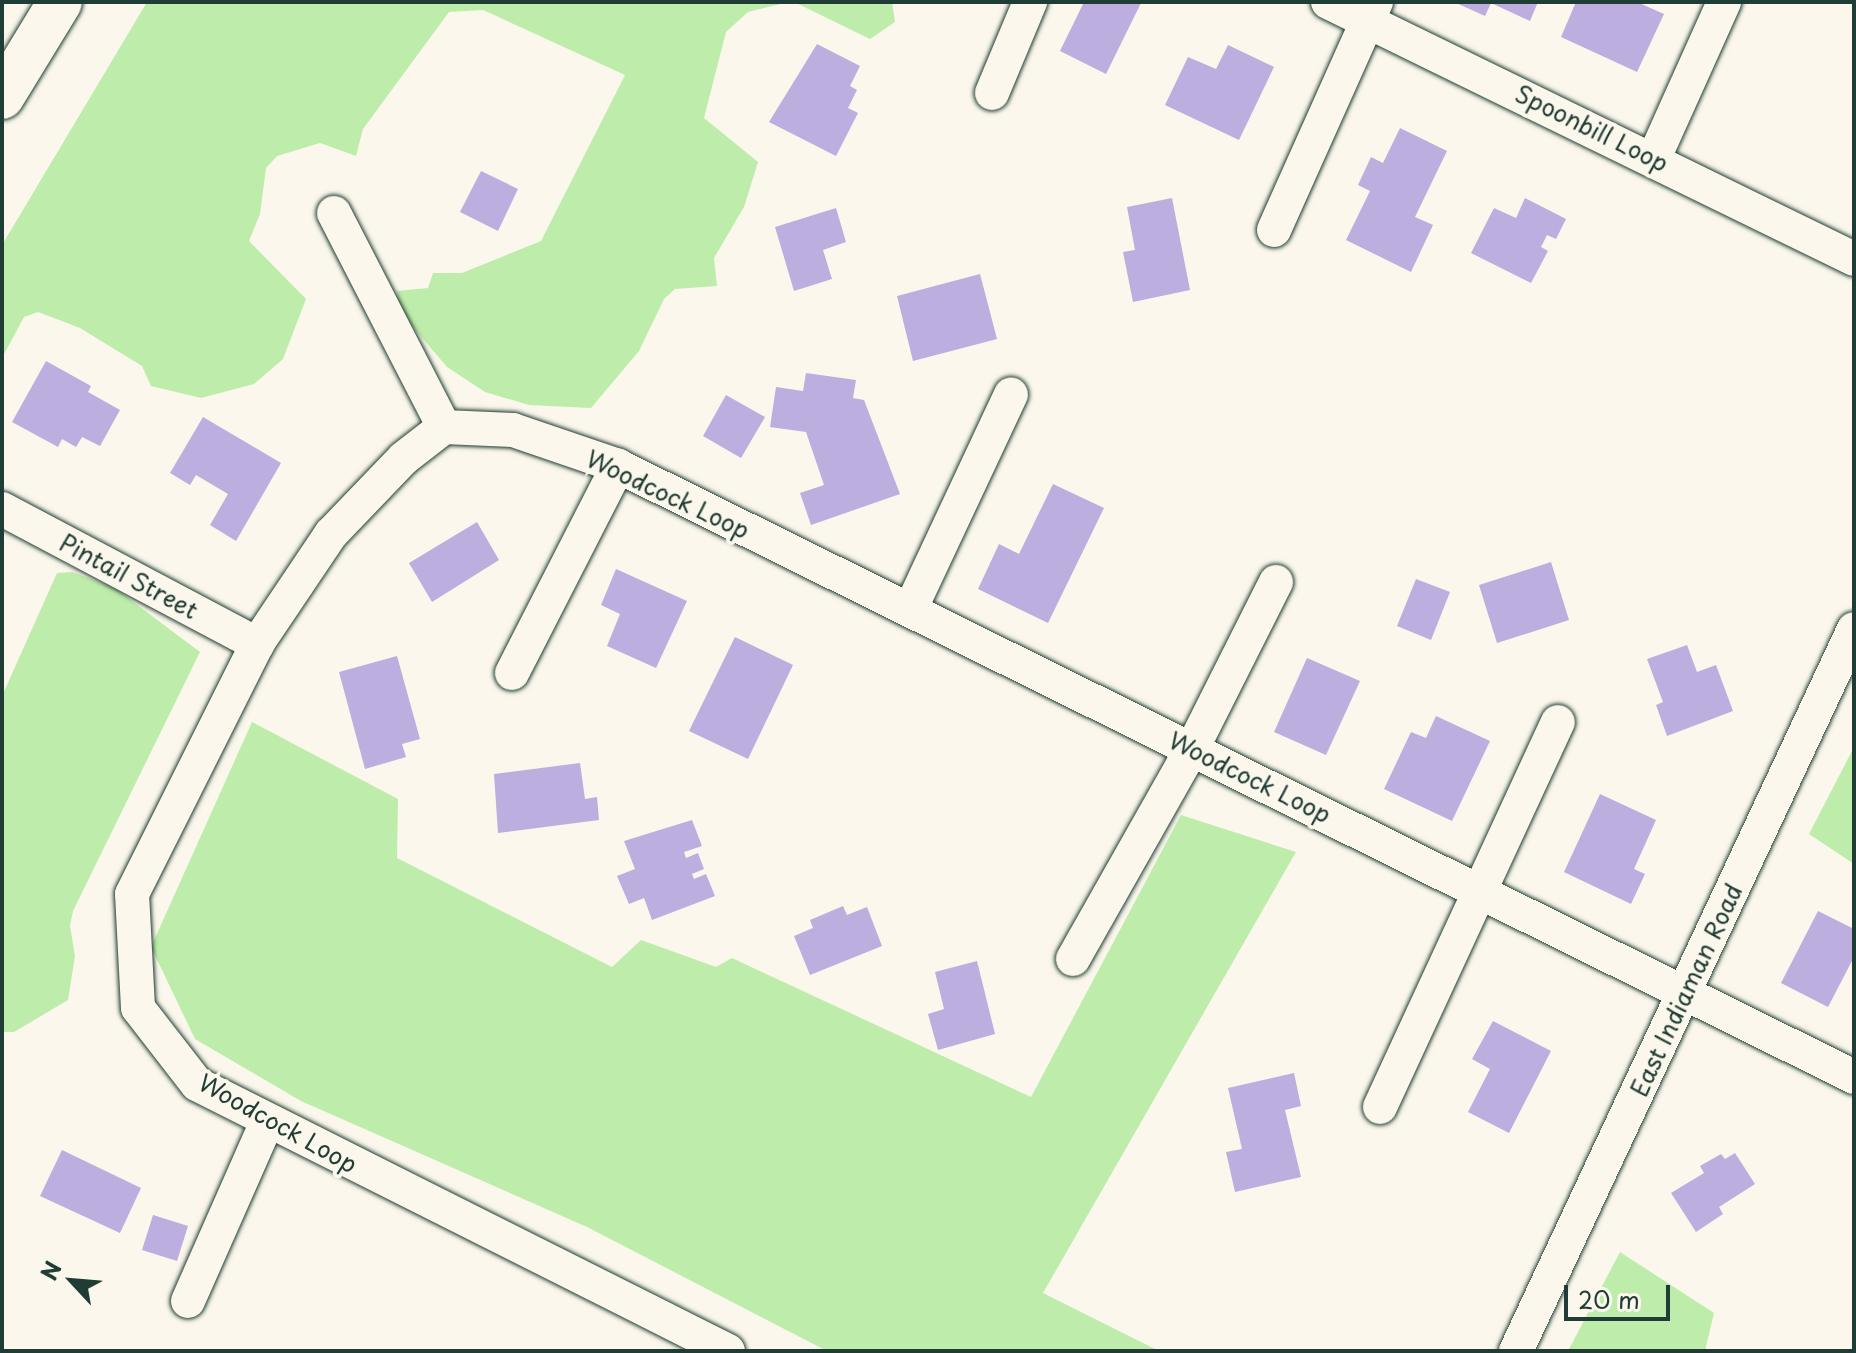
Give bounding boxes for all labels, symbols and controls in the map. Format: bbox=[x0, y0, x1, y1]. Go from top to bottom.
street label: Spoonbill Loop bbox=[1510, 78, 1674, 178]
street label: Woodcock Loop bbox=[581, 443, 755, 545]
street label: Pintail Street bbox=[55, 527, 203, 625]
street label: Woodcock Loop bbox=[1164, 725, 1336, 829]
street label: East Indiaman Road bbox=[1624, 879, 1748, 1101]
street label: Woodcock Loop bbox=[193, 1067, 363, 1179]
north arrow bbox=[32, 1241, 112, 1321]
text: N bbox=[31, 1255, 69, 1285]
scale bar bbox=[1568, 1269, 1674, 1319]
text: 20 m bbox=[1578, 1281, 1640, 1317]

